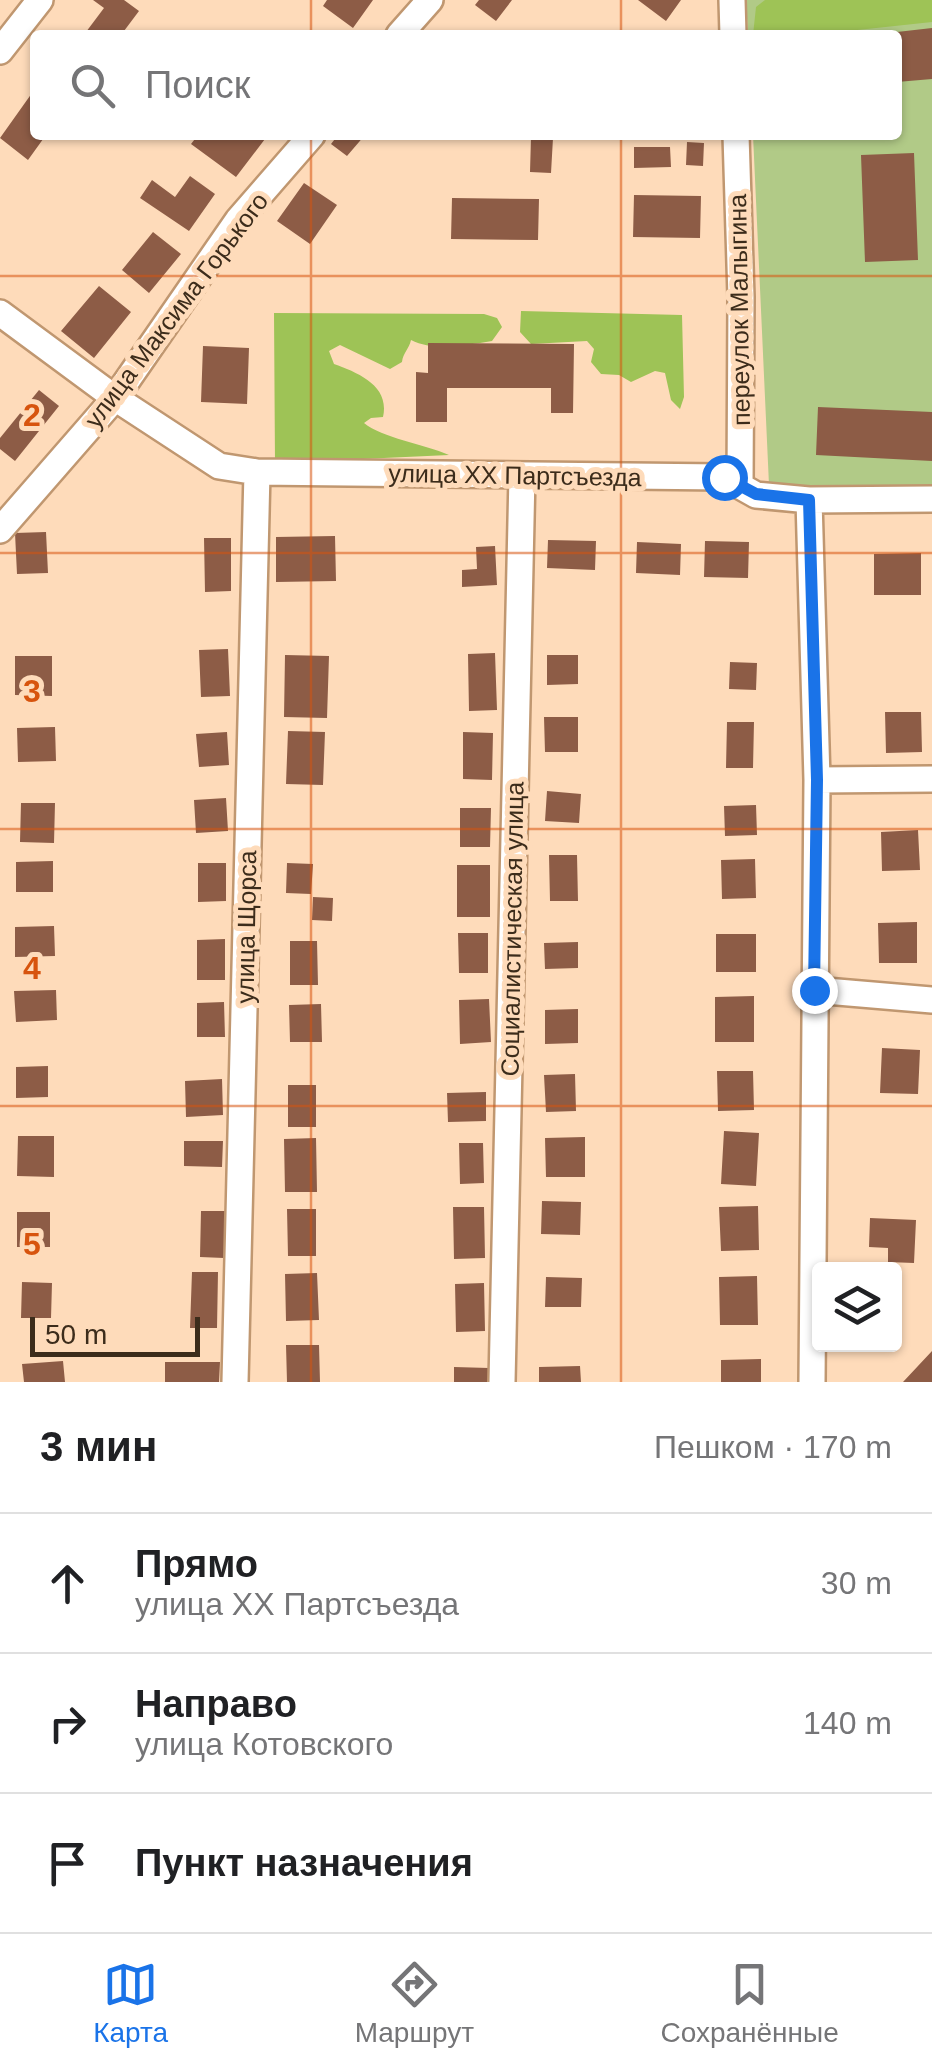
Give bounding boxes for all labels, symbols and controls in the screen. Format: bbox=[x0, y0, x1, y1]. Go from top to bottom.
search box bbox=[30, 30, 902, 140]
icon: search bbox=[65, 58, 120, 113]
text: Поиск bbox=[145, 64, 250, 106]
street label: улица Максима Горького bbox=[79, 187, 273, 433]
street label: переулок Малыгина bbox=[723, 194, 755, 426]
text: 2 bbox=[23, 397, 41, 433]
route start bbox=[702, 455, 748, 501]
street label: улица XX Партсъезда bbox=[388, 459, 642, 491]
text: 3 bbox=[23, 673, 41, 709]
street label: Социалистическая улица bbox=[495, 781, 529, 1077]
street label: улица Щорса bbox=[231, 850, 261, 1004]
text: 4 bbox=[23, 950, 41, 986]
route end bbox=[792, 968, 838, 1014]
text: 5 bbox=[23, 1226, 41, 1262]
map controls bbox=[812, 1262, 902, 1352]
button: layers bbox=[812, 1262, 902, 1352]
scale bar bbox=[30, 1312, 200, 1356]
text: 50 m bbox=[45, 1319, 107, 1350]
text: 3 мин bbox=[40, 1423, 157, 1470]
text: Пешком · 170 m bbox=[654, 1429, 892, 1465]
text: Прямо bbox=[135, 1543, 258, 1585]
icon: ahead bbox=[40, 1556, 95, 1611]
text: 30 m bbox=[821, 1565, 892, 1601]
text: улица XX Партсъезда bbox=[135, 1586, 459, 1622]
text: Направо bbox=[135, 1683, 297, 1725]
icon: right bbox=[40, 1696, 95, 1751]
text: 140 m bbox=[803, 1705, 892, 1741]
text: улица Котовского bbox=[135, 1726, 393, 1762]
icon: arrive bbox=[40, 1836, 95, 1891]
text: Пункт назначения bbox=[135, 1842, 473, 1884]
tab: Карта bbox=[93, 1957, 168, 2049]
tab: Маршрут bbox=[355, 1957, 474, 2049]
tab: Сохранённые bbox=[660, 1957, 839, 2049]

